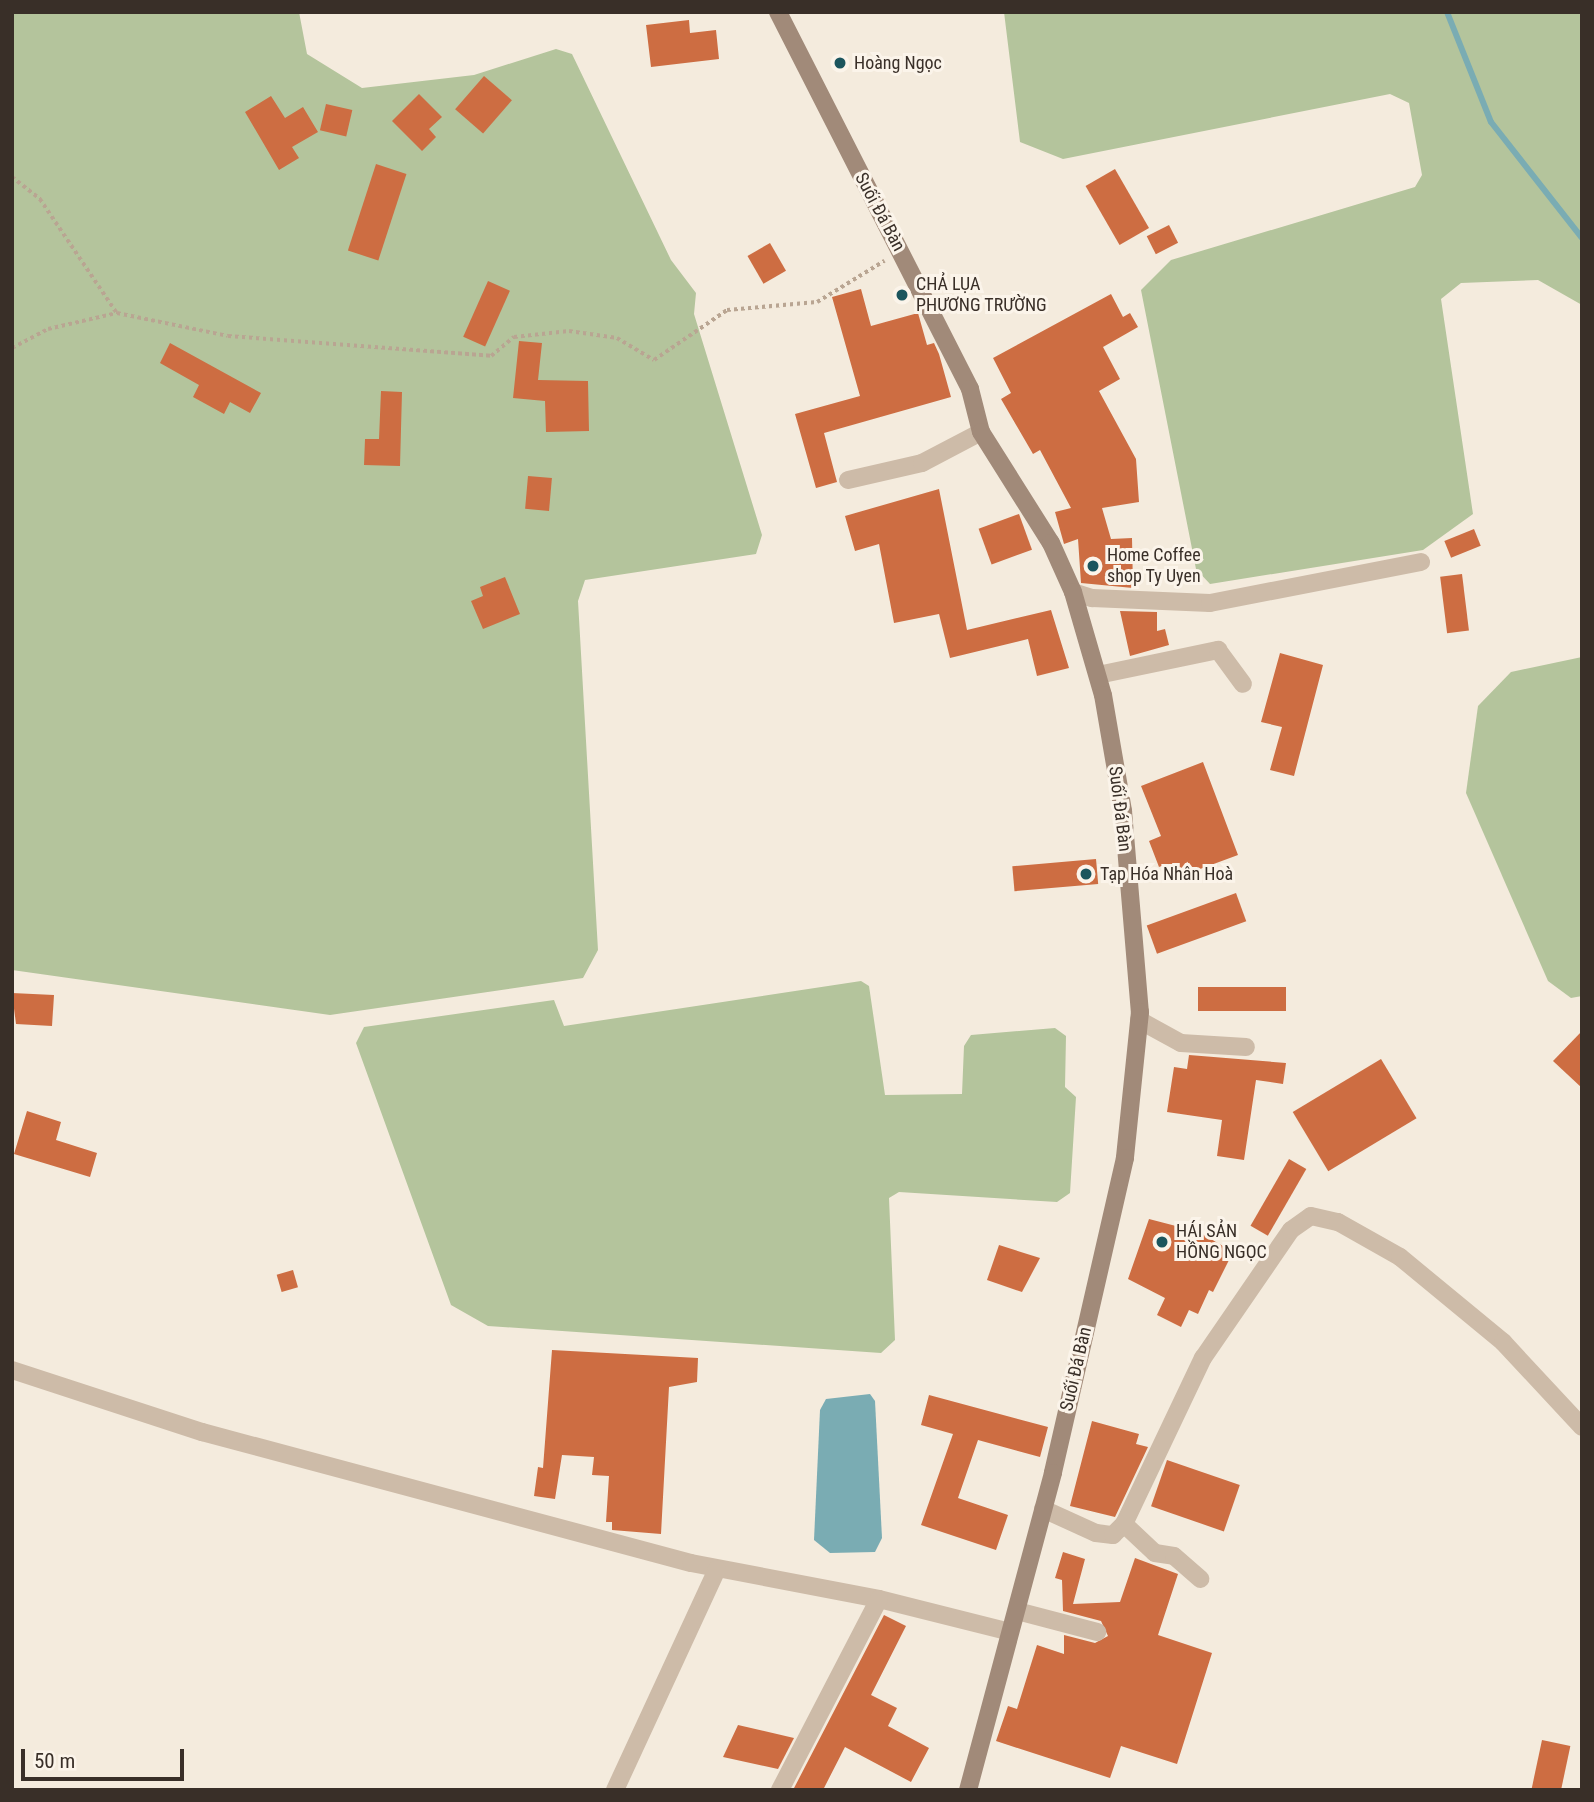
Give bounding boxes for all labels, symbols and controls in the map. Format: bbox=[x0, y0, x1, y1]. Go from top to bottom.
place label: Hoàng Ngọc bbox=[854, 52, 942, 74]
marker: Hoàng Ngọc bbox=[832, 55, 848, 71]
street label: Suối Đá Bàn bbox=[850, 169, 910, 255]
place label: CHẢ LỤA PHƯƠNG TRƯỜNG bbox=[916, 274, 1047, 316]
marker: CHẢ LỤA PHƯƠNG TRƯỜNG bbox=[894, 287, 910, 303]
place label: Home Coffee shop Ty Uyen bbox=[1107, 545, 1201, 588]
marker: Home Coffee shop Ty Uyen bbox=[1085, 558, 1101, 574]
street label: Suối Đá Bàn bbox=[1104, 765, 1136, 853]
place label: Tạp Hóa Nhân Hoà bbox=[1100, 863, 1233, 885]
marker: Tạp Hóa Nhân Hoà bbox=[1078, 866, 1094, 882]
place label: HÁI SẢN HỒNG NGỌC bbox=[1176, 1221, 1267, 1264]
marker: HÁI SẢN HỒNG NGỌC bbox=[1154, 1234, 1170, 1250]
street label: Suối Đá Bàn bbox=[1056, 1325, 1096, 1413]
scale bar bbox=[24, 1736, 187, 1780]
text: 50 m bbox=[34, 1749, 75, 1773]

